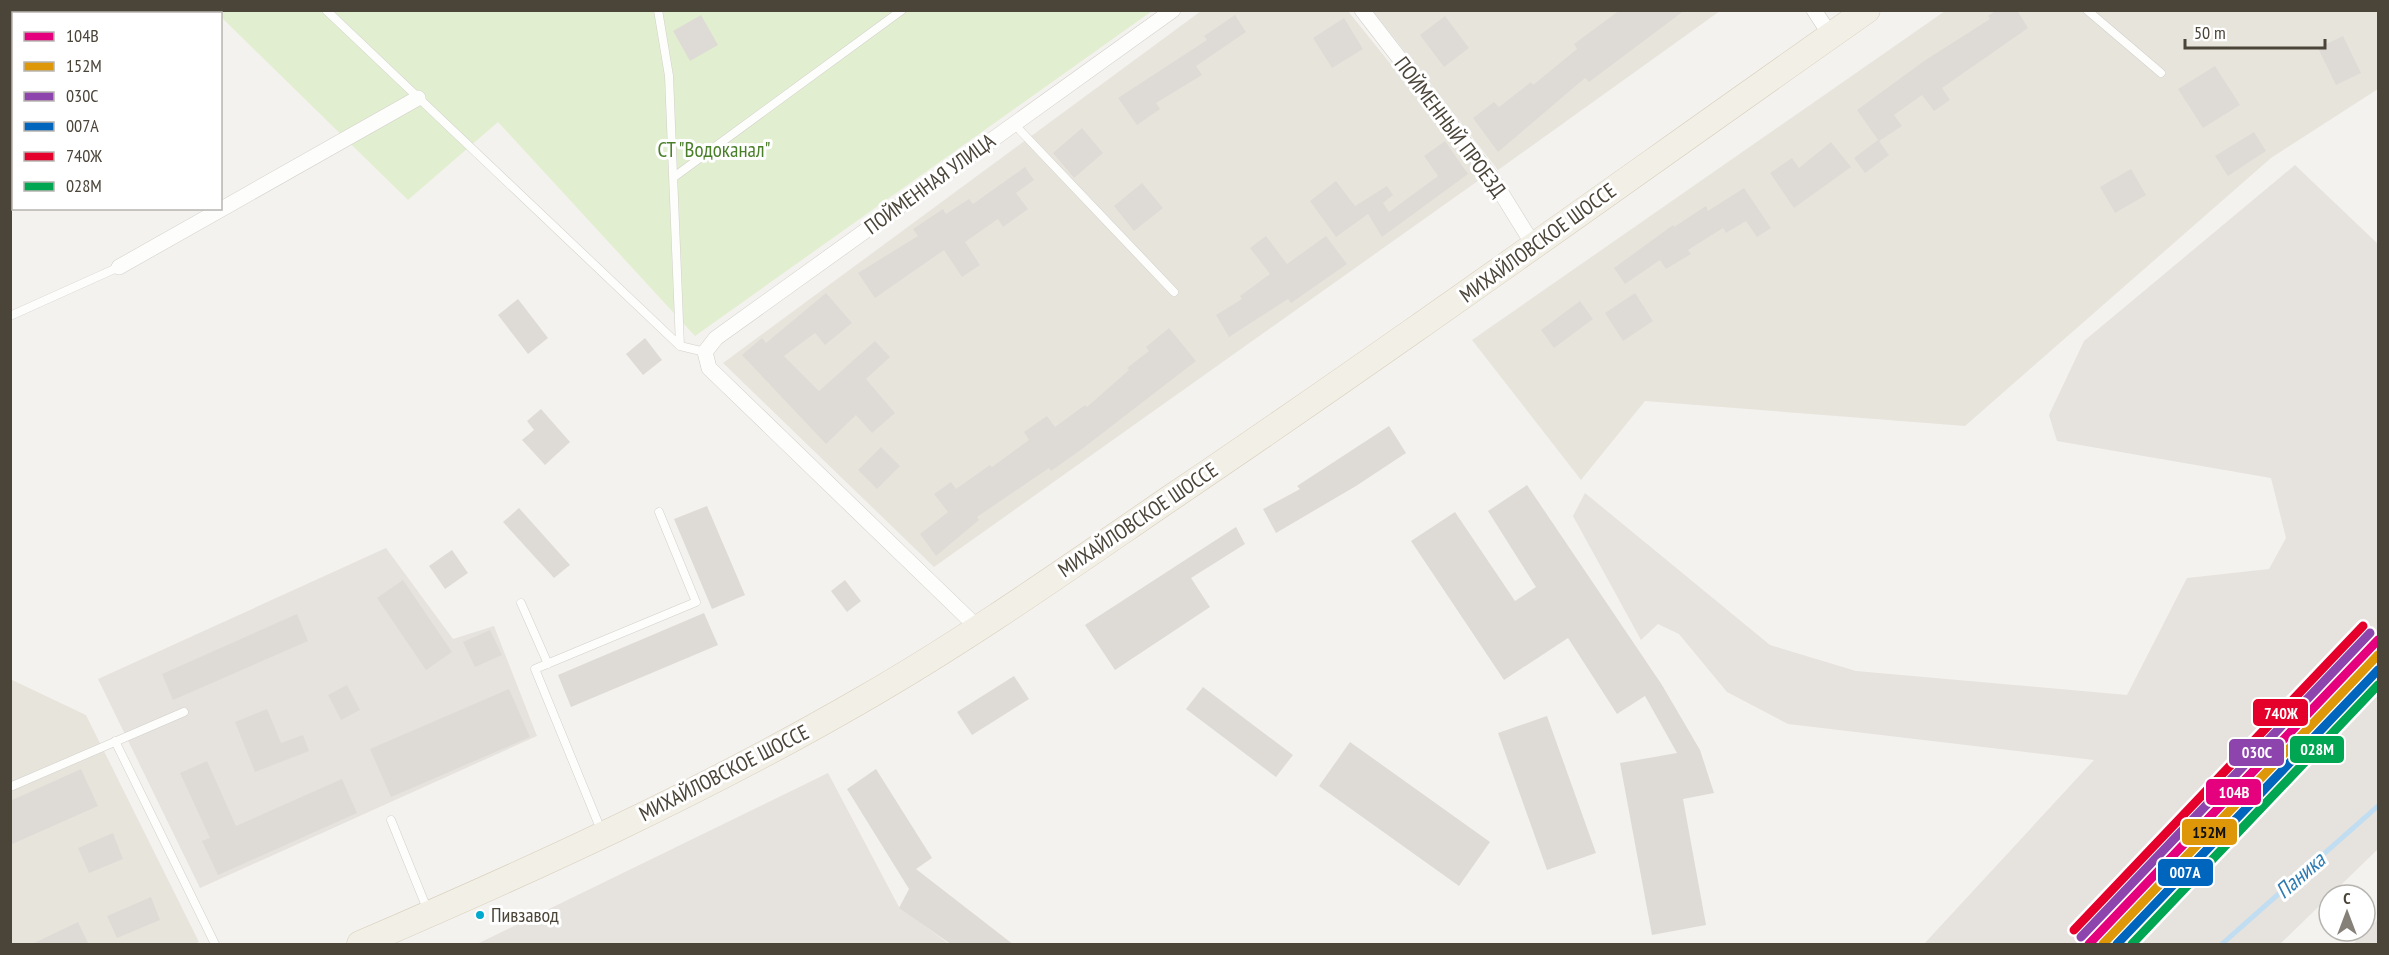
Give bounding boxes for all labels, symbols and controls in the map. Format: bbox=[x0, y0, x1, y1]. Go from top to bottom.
legend bbox=[12, 12, 222, 210]
scale bar bbox=[2185, 12, 2324, 50]
text: 50 m bbox=[2194, 21, 2226, 44]
text: 104В bbox=[66, 24, 99, 47]
street label: ПОЙМЕННЫЙ ПРОЕЗД bbox=[1389, 51, 1512, 202]
text: 152М bbox=[66, 54, 102, 77]
text: 030C bbox=[66, 84, 99, 107]
text: 007А bbox=[66, 114, 99, 137]
street label: ПОЙМЕННАЯ УЛИЦА bbox=[859, 127, 1000, 240]
park label: СТ "Водоканал" bbox=[658, 136, 770, 163]
text: 740Ж bbox=[66, 144, 102, 167]
text: 028М bbox=[66, 174, 102, 197]
street label: МИХАЙЛОВСКОЕ ШОССЕ bbox=[1454, 177, 1621, 308]
street label: МИХАЙЛОВСКОЕ ШОССЕ bbox=[1053, 456, 1223, 583]
line badge: 740Ж bbox=[2252, 698, 2309, 727]
text: 740Ж bbox=[2264, 703, 2299, 723]
street label: МИХАЙЛОВСКОЕ ШОССЕ bbox=[634, 718, 813, 827]
line badge: 028М bbox=[2289, 735, 2345, 764]
line badge: 030C bbox=[2228, 738, 2285, 767]
text: 028М bbox=[2300, 739, 2334, 759]
text: 030C bbox=[2242, 742, 2273, 762]
line badge: 104В bbox=[2205, 778, 2262, 806]
text: 104В bbox=[2219, 782, 2250, 802]
line badge: 152М bbox=[2181, 818, 2238, 846]
text: 152М bbox=[2192, 822, 2226, 842]
water label: Паника bbox=[2269, 845, 2332, 904]
line badge: 007А bbox=[2157, 858, 2214, 887]
text: 007А bbox=[2170, 862, 2201, 882]
north arrow bbox=[2317, 883, 2377, 943]
text: С bbox=[2343, 888, 2351, 908]
place label: Пивзавод bbox=[491, 902, 559, 928]
marker: Пивзавод bbox=[474, 909, 486, 921]

